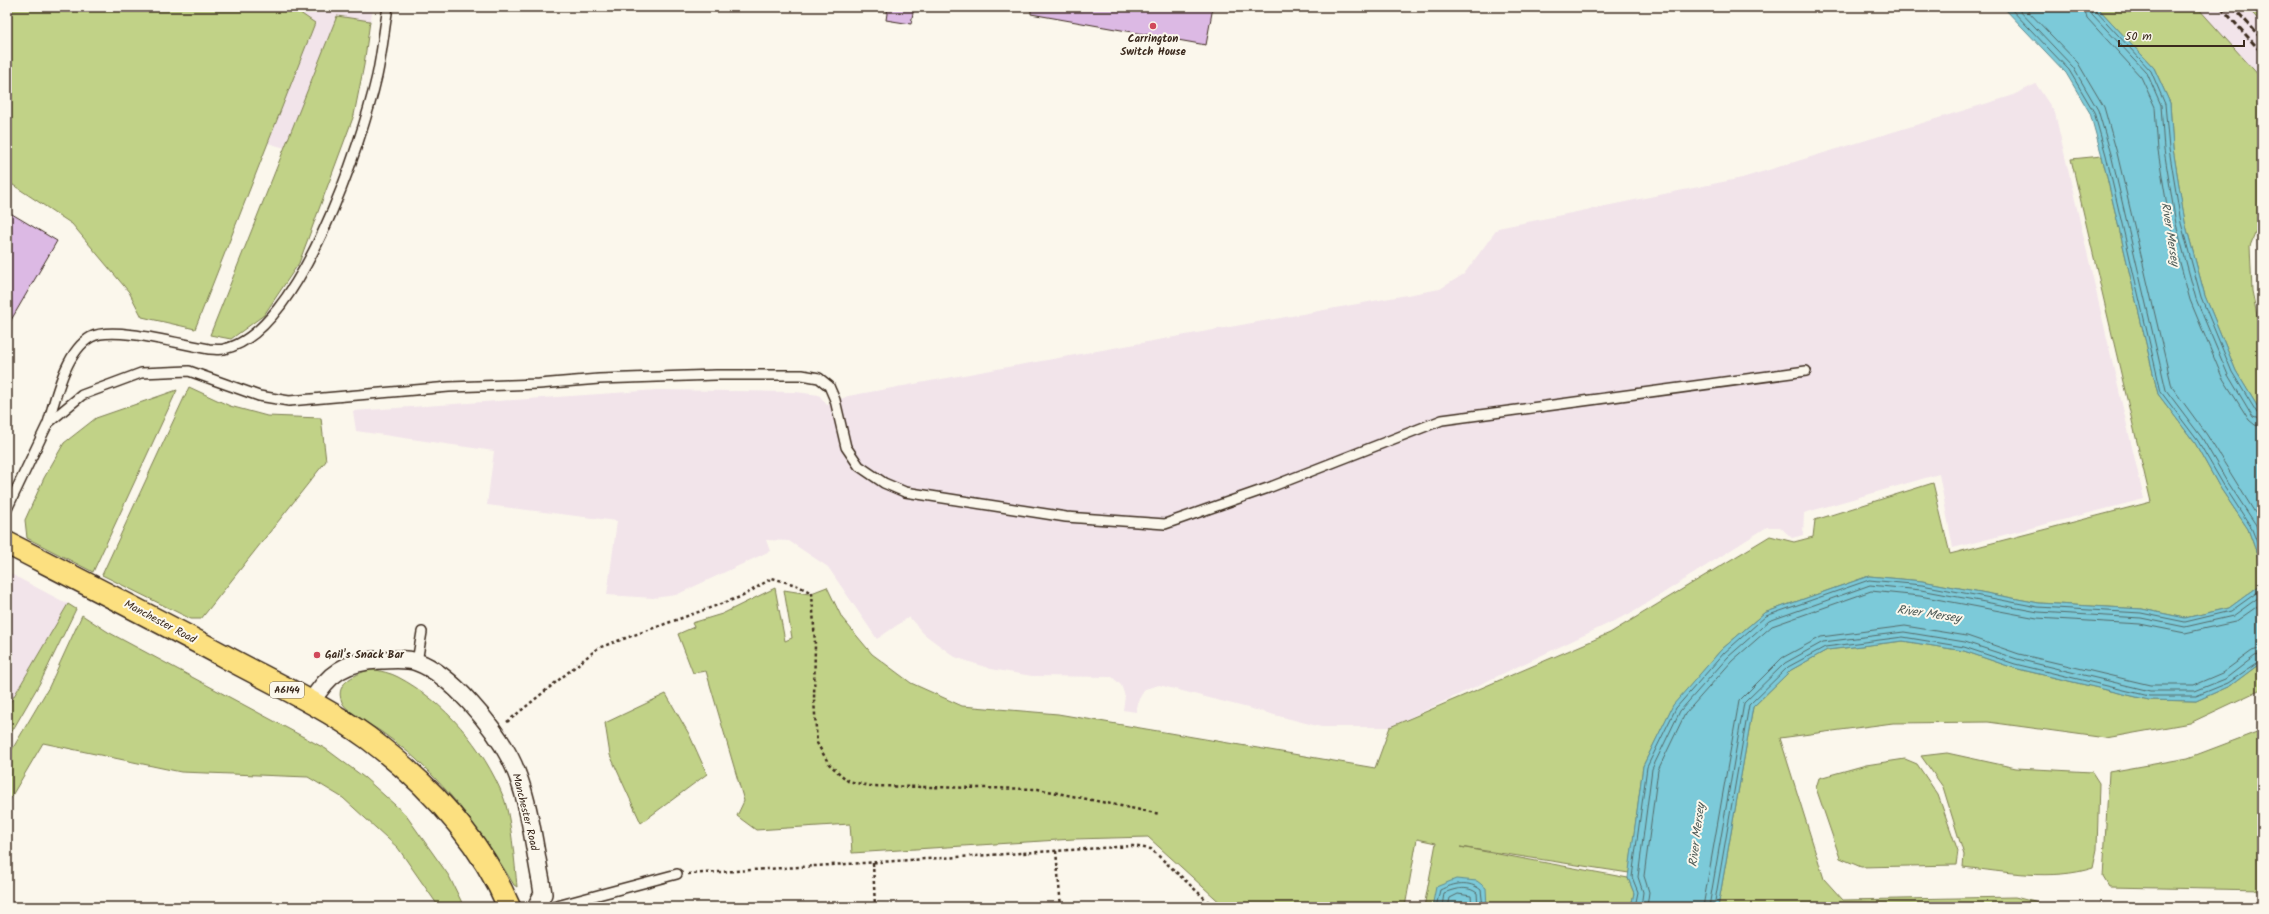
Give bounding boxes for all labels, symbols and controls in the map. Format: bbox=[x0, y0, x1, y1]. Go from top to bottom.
marker: Carrington Switch House bbox=[1148, 21, 1158, 31]
scale bar bbox=[2119, 22, 2244, 48]
text: 50 m bbox=[2125, 27, 2152, 46]
place label: Carrington Switch House bbox=[1120, 30, 1186, 61]
water label: River Mersey bbox=[2156, 201, 2185, 269]
street label: Manchester Road bbox=[121, 595, 200, 649]
water label: River Mersey bbox=[1896, 600, 1964, 628]
place label: Gail's Snack Bar bbox=[325, 646, 405, 664]
marker: Gail's Snack Bar bbox=[312, 650, 322, 660]
road number: A6144 bbox=[270, 682, 304, 698]
street label: Manchester Road bbox=[507, 771, 543, 853]
water label: River Mersey bbox=[1684, 800, 1711, 868]

